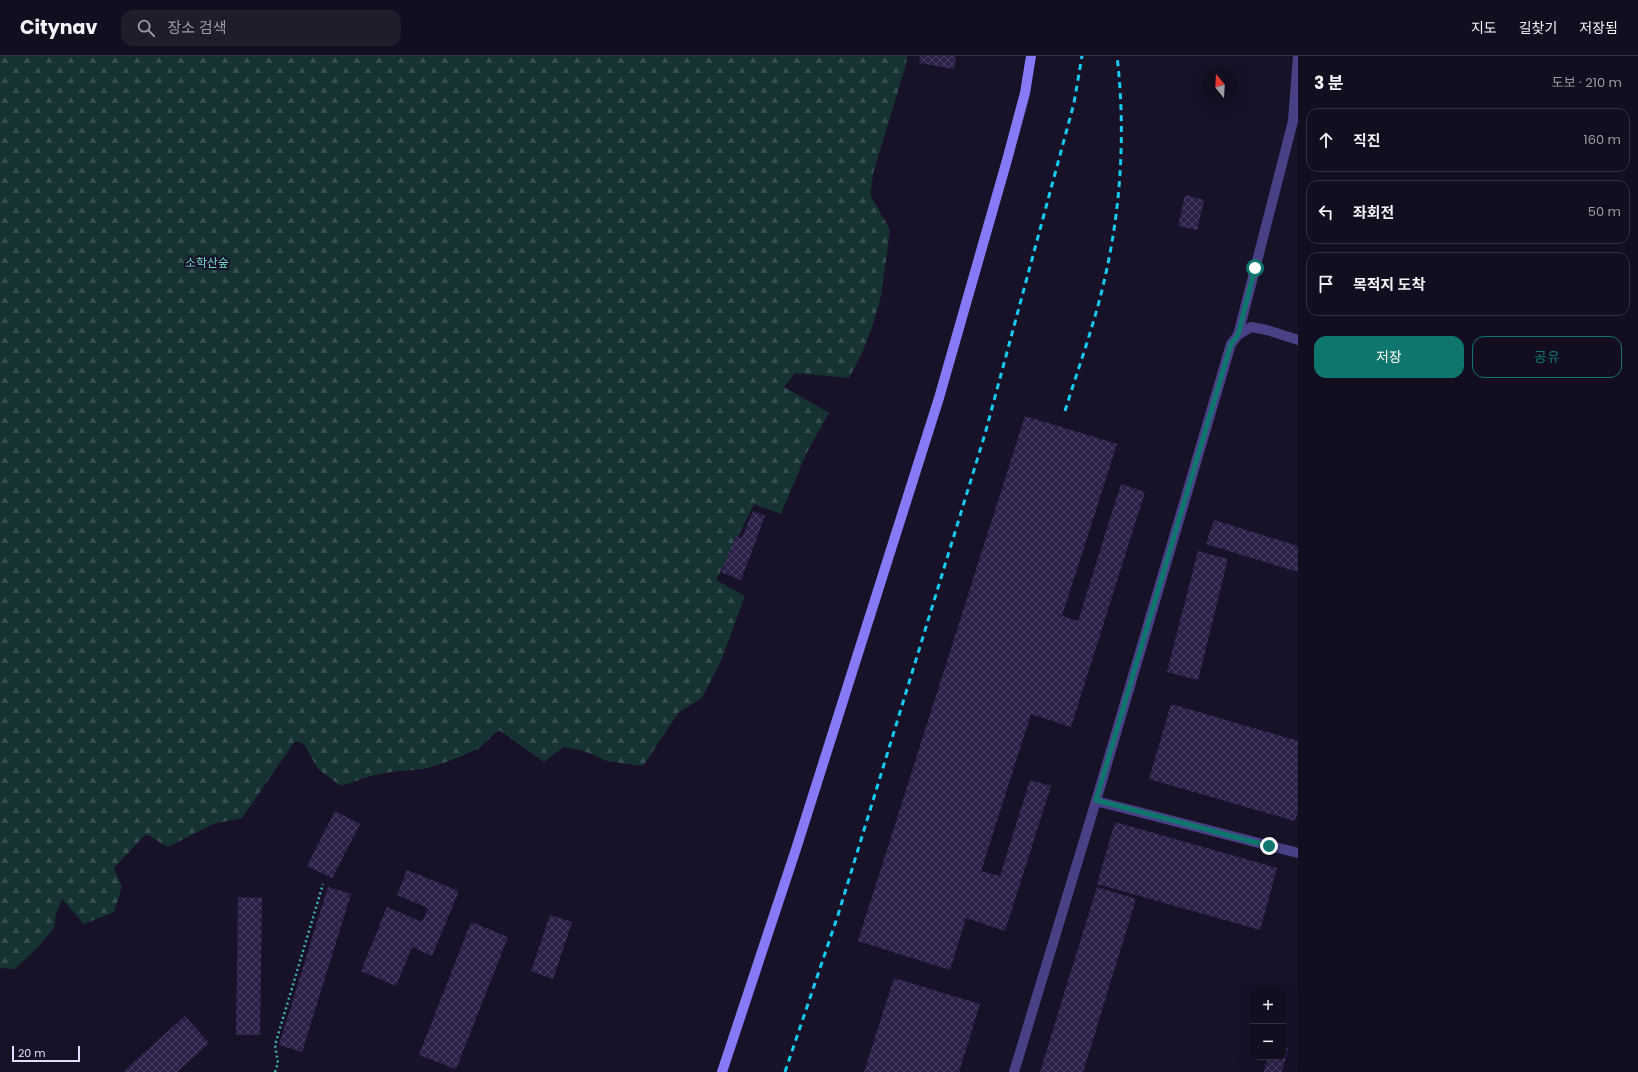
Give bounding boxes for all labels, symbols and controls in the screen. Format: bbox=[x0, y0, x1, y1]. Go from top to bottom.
search box bbox=[121, 10, 401, 46]
text: Citynav bbox=[20, 14, 97, 41]
icon: search bbox=[135, 17, 157, 39]
text: 장소 검색 bbox=[167, 17, 227, 38]
text: 지도 bbox=[1471, 18, 1497, 38]
text: 길찾기 bbox=[1519, 18, 1557, 38]
text: 저장됨 bbox=[1579, 18, 1618, 38]
north arrow bbox=[1202, 68, 1238, 104]
text: 3 분 bbox=[1314, 71, 1344, 95]
text: 도보 · 210 m bbox=[1552, 73, 1622, 92]
icon: ahead bbox=[1315, 129, 1337, 151]
text: 직진 bbox=[1353, 130, 1381, 151]
text: 160 m bbox=[1584, 130, 1621, 149]
icon: left bbox=[1315, 201, 1337, 223]
text: 좌회전 bbox=[1353, 202, 1394, 223]
text: 50 m bbox=[1588, 202, 1621, 221]
park label: 소학산숲 bbox=[185, 254, 229, 271]
route start bbox=[1246, 259, 1264, 277]
icon: arrive bbox=[1315, 273, 1337, 295]
text: 목적지 도착 bbox=[1353, 274, 1425, 295]
button: 저장 bbox=[1314, 336, 1464, 378]
button: 공유 bbox=[1472, 336, 1622, 378]
route end bbox=[1260, 837, 1278, 855]
map controls bbox=[1250, 988, 1286, 1060]
button: + bbox=[1250, 988, 1286, 1024]
button: − bbox=[1250, 1024, 1286, 1060]
scale bar bbox=[12, 1044, 80, 1063]
text: 20 m bbox=[18, 1045, 46, 1061]

